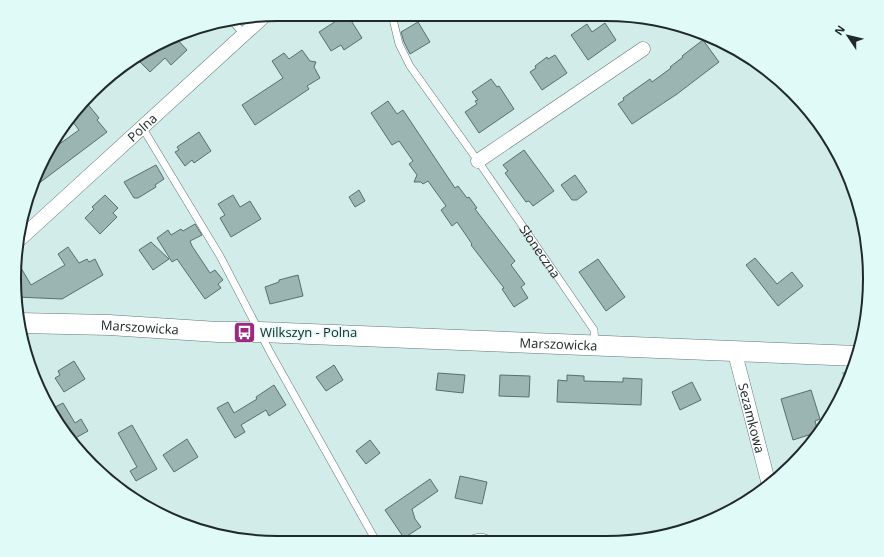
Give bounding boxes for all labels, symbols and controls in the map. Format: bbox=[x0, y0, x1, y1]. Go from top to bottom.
north arrow bbox=[828, 16, 868, 56]
text: N bbox=[831, 22, 848, 38]
street label: Polna bbox=[123, 109, 161, 146]
street label: Słoneczna bbox=[515, 221, 565, 282]
street label: Marszowicka bbox=[101, 316, 179, 338]
bus stop icon: Wilkszyn - Polna bbox=[232, 319, 258, 345]
place label: Wilkszyn - Polna bbox=[260, 323, 357, 341]
street label: Marszowicka bbox=[519, 333, 598, 355]
street label: Sezamkowa bbox=[734, 381, 769, 455]

